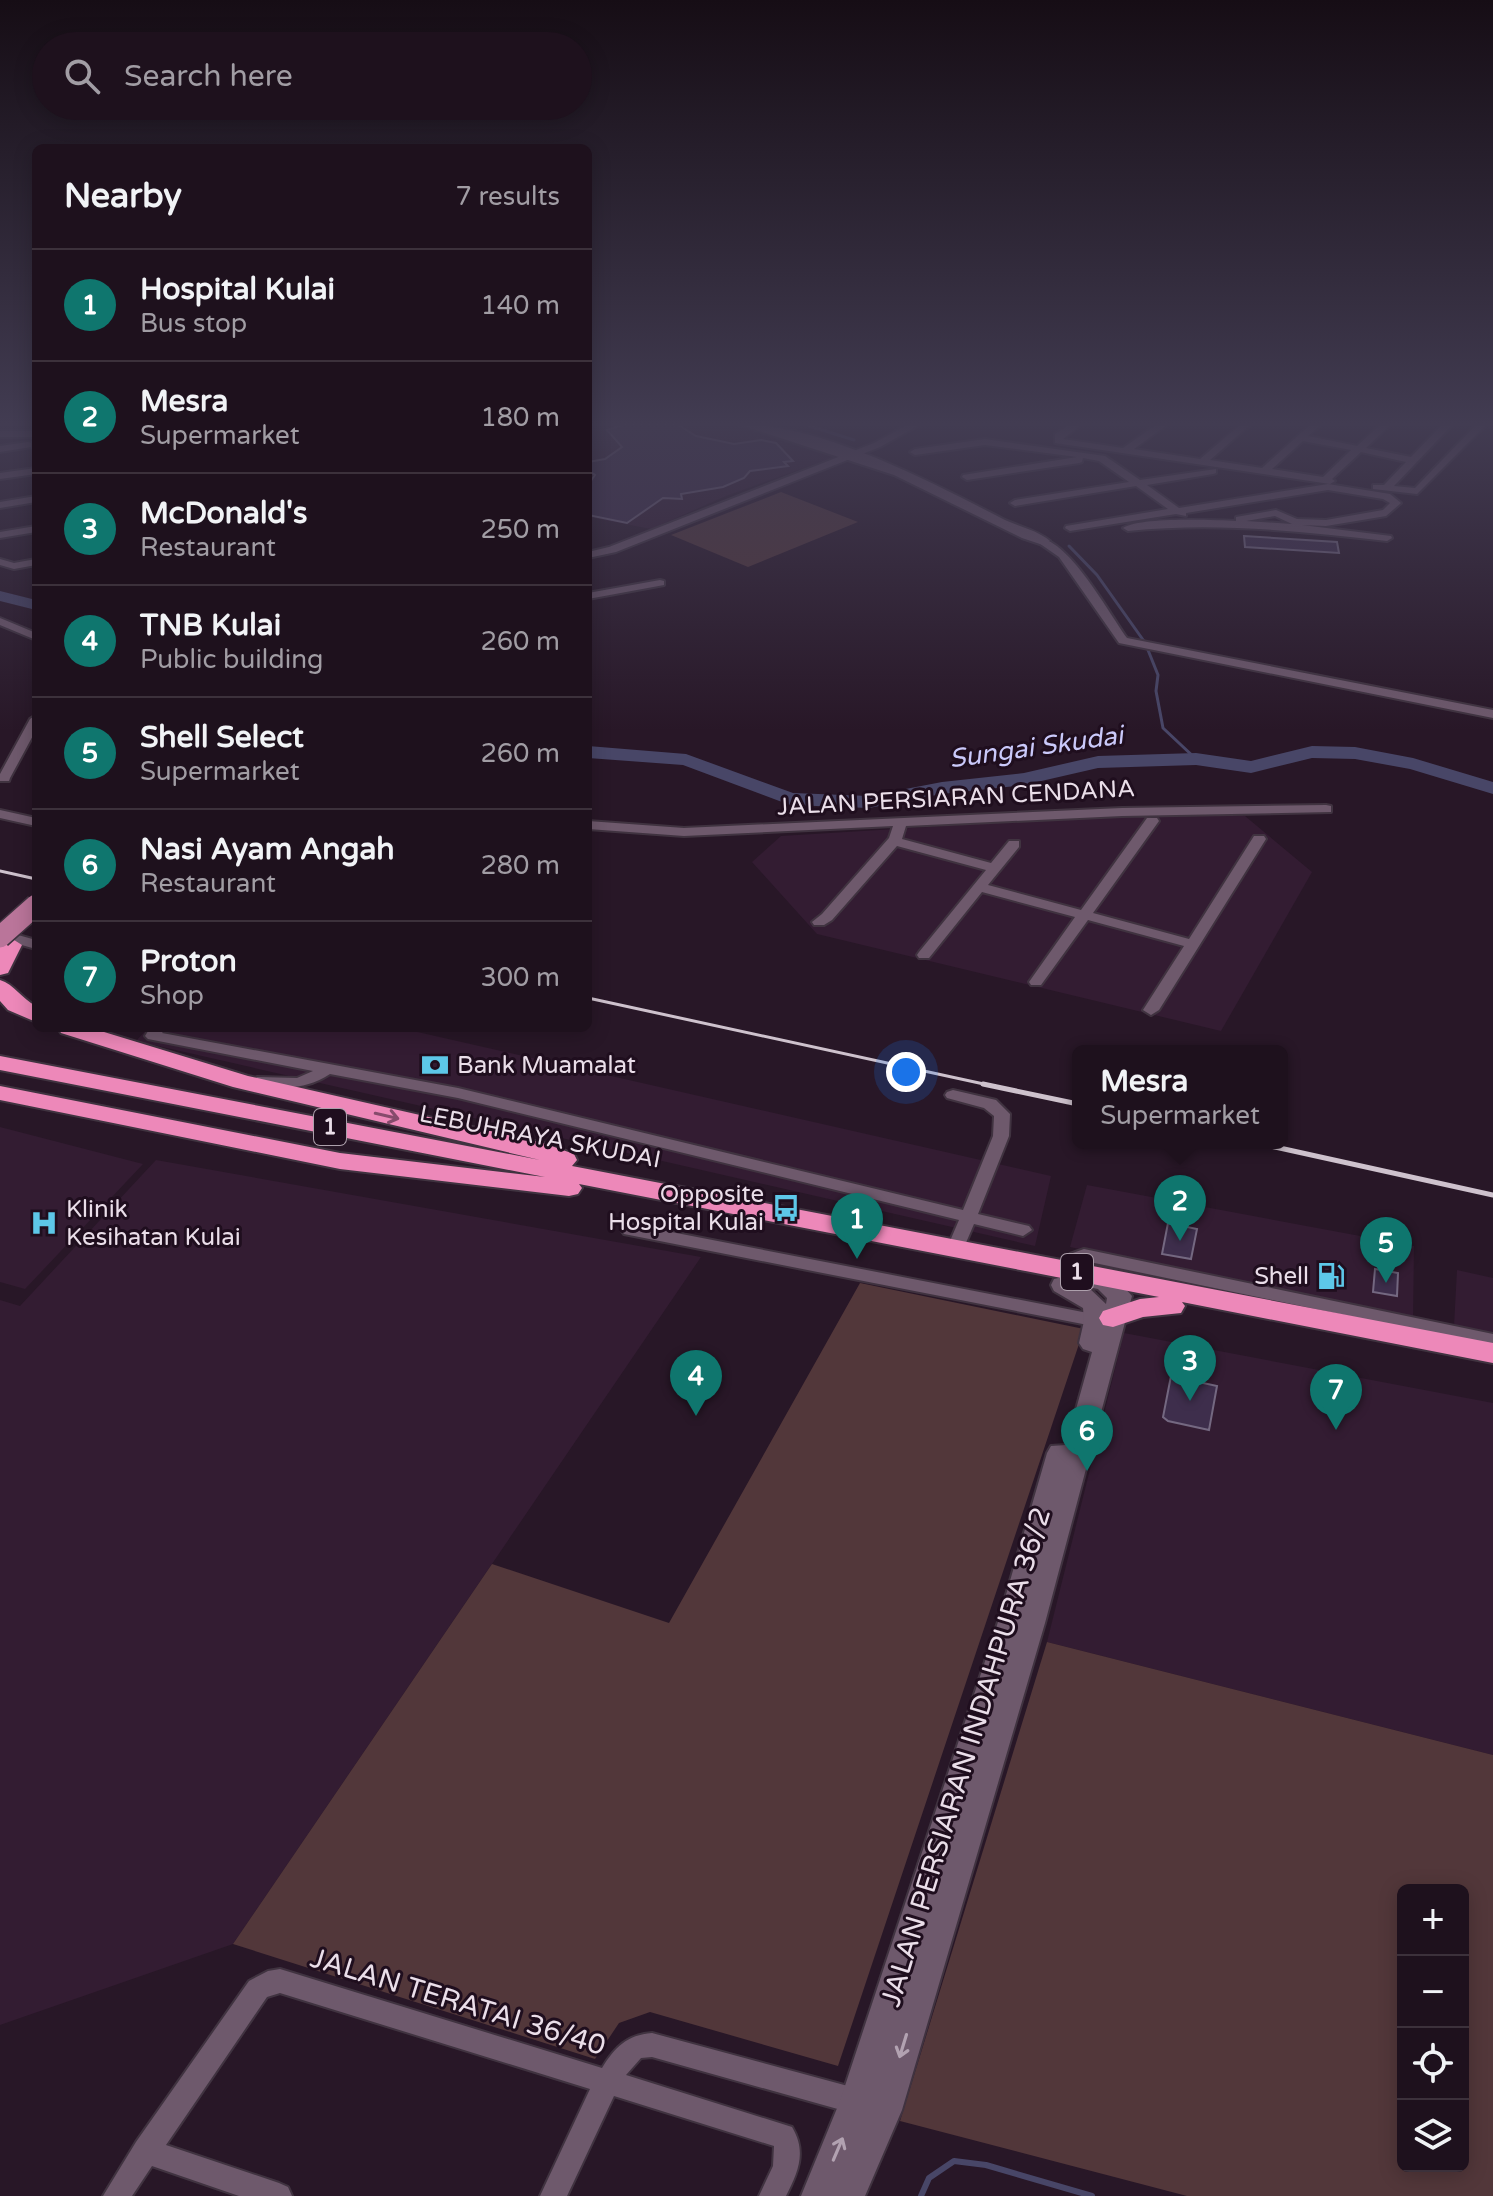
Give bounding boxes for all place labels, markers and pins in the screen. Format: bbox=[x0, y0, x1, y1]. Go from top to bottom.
bank icon: Bank Muamalat bbox=[420, 1050, 450, 1080]
place label: Bank Muamalat bbox=[457, 1051, 636, 1080]
pin: 2 bbox=[1154, 1175, 1206, 1241]
place label: Opposite Hospital Kulai bbox=[608, 1180, 764, 1237]
bus stop icon: Opposite Hospital Kulai bbox=[771, 1193, 801, 1223]
pin: 1 bbox=[831, 1193, 883, 1259]
place label: Klinik Kesihatan Kulai bbox=[66, 1195, 241, 1252]
hospital icon: Klinik Kesihatan Kulai bbox=[29, 1208, 59, 1238]
pin: 5 bbox=[1360, 1217, 1412, 1283]
fuel station icon: Shell bbox=[1316, 1261, 1346, 1291]
place label: Shell bbox=[1254, 1262, 1309, 1291]
pin: 3 bbox=[1164, 1335, 1216, 1401]
pin: 4 bbox=[670, 1350, 722, 1416]
pin: 7 bbox=[1310, 1364, 1362, 1430]
pin: 6 bbox=[1061, 1405, 1113, 1471]

